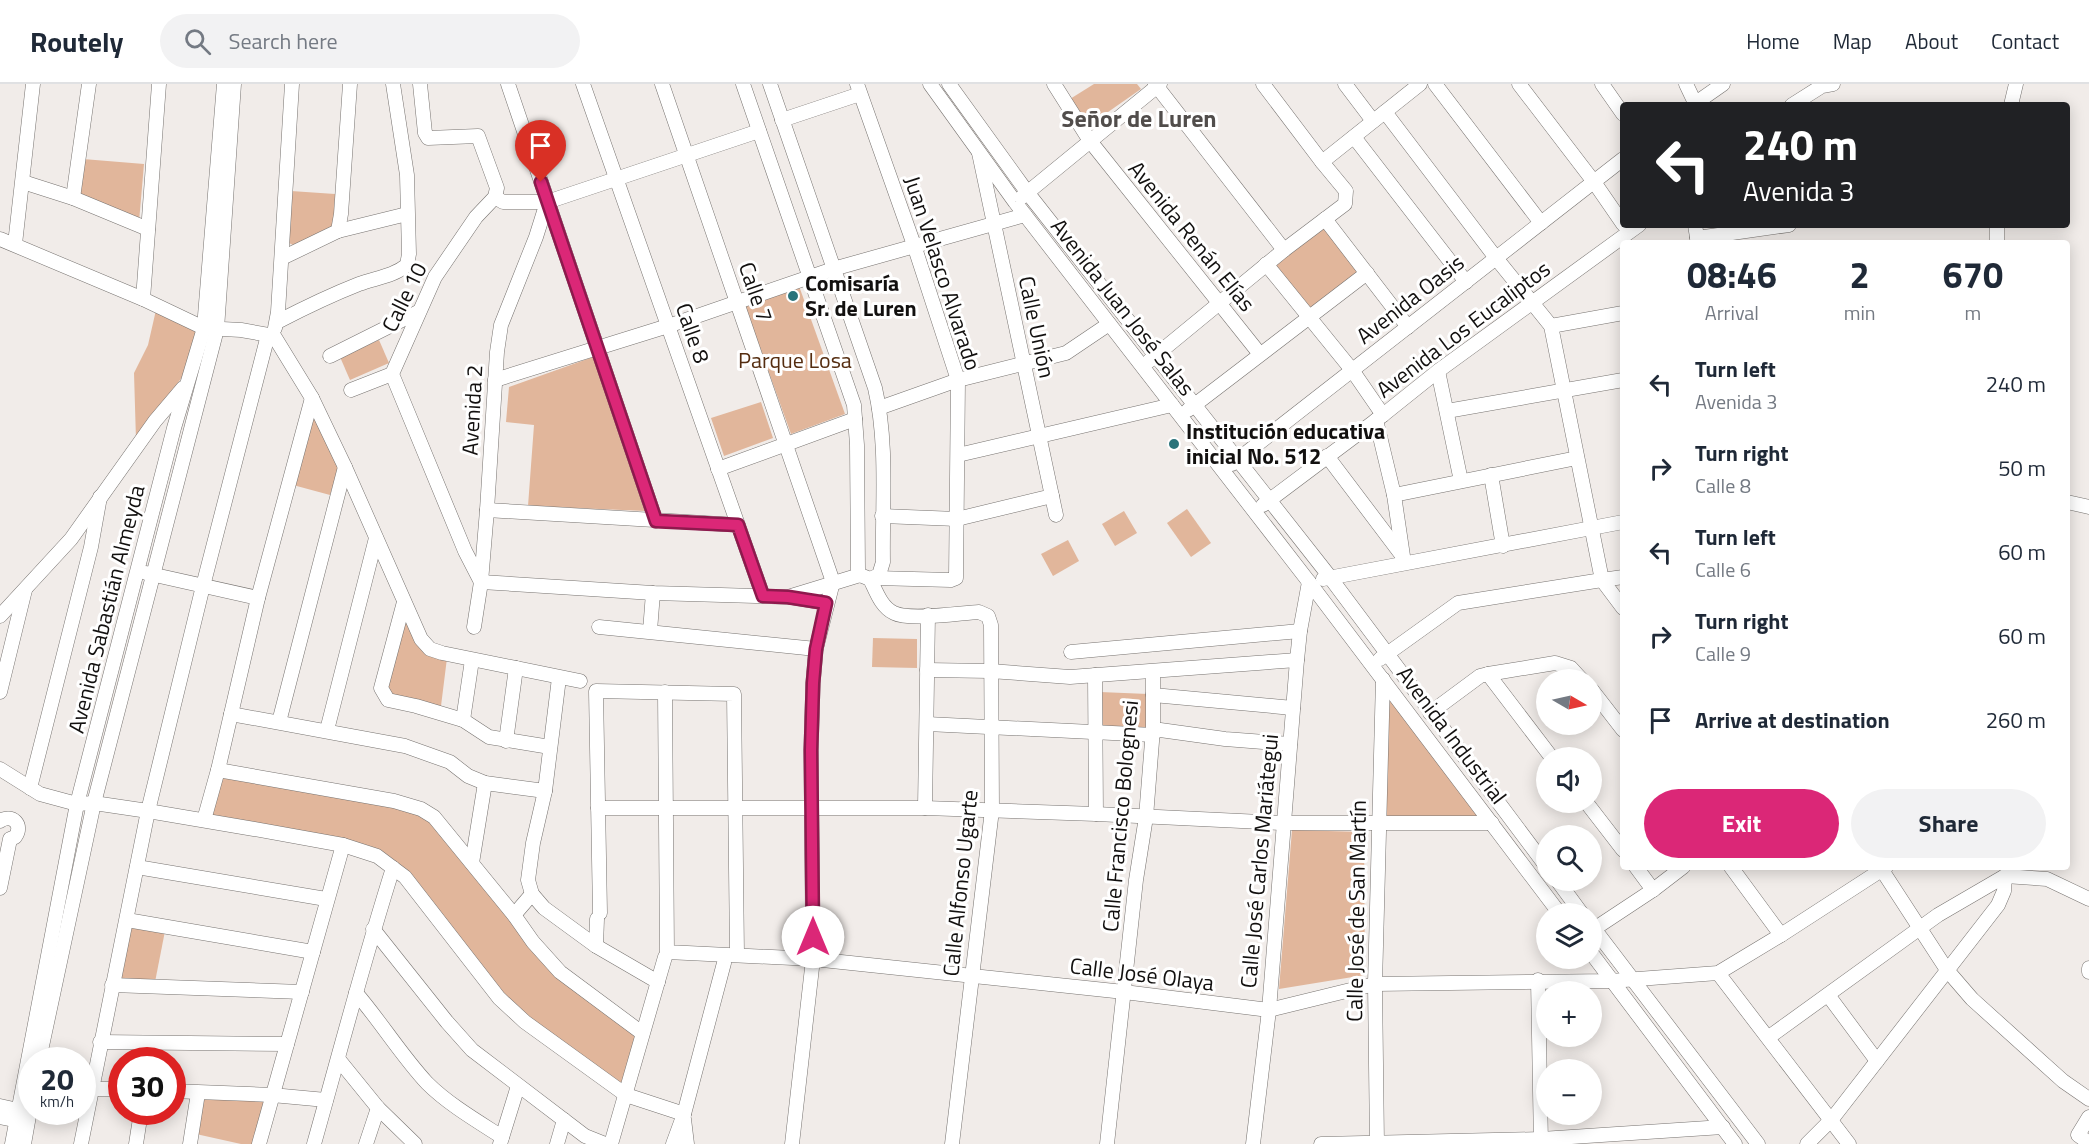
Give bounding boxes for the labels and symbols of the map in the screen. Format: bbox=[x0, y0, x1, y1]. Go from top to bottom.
district label: Señor de Luren bbox=[1061, 100, 1217, 136]
pin bbox=[515, 120, 566, 182]
street label: Avenida Renán Elías bbox=[1120, 153, 1264, 319]
street label: Juan Velasco Alvarado bbox=[896, 171, 990, 375]
street label: Avenida Juan José Salas bbox=[1043, 211, 1203, 403]
street label: Avenida Oasis bbox=[1349, 246, 1471, 352]
street label: Avenida Los Eucaliptos bbox=[1369, 252, 1557, 406]
street label: Calle 10 bbox=[373, 256, 435, 338]
street label: Calle 7 bbox=[730, 257, 782, 327]
place label: Comisaría Sr. de Luren bbox=[805, 266, 917, 325]
street label: Calle Unión bbox=[1010, 273, 1064, 381]
marker: Comisaría Sr. de Luren bbox=[786, 289, 800, 303]
street label: Calle 8 bbox=[667, 298, 719, 368]
park label: Parque Losa bbox=[738, 343, 852, 377]
street label: Avenida 2 bbox=[453, 364, 491, 456]
place label: Institución educativa inicial No. 512 bbox=[1186, 414, 1385, 473]
marker: Institución educativa inicial No. 512 bbox=[1167, 437, 1181, 451]
street label: Avenida Sabastián Almeyda bbox=[59, 481, 153, 737]
street label: Avenida Industrial bbox=[1389, 659, 1515, 811]
north arrow bbox=[1536, 669, 1602, 735]
street label: Calle Francisco Bolognesi bbox=[1093, 699, 1147, 933]
street label: Calle José Carlos Mariátegui bbox=[1231, 732, 1287, 990]
street label: Calle Alfonso Ugarte bbox=[933, 788, 987, 978]
street label: Calle José de San Martín bbox=[1337, 800, 1375, 1022]
position arrow bbox=[781, 905, 845, 969]
street label: Calle José Olaya bbox=[1068, 948, 1216, 1000]
speed limit sign: 30 bbox=[108, 1047, 186, 1125]

